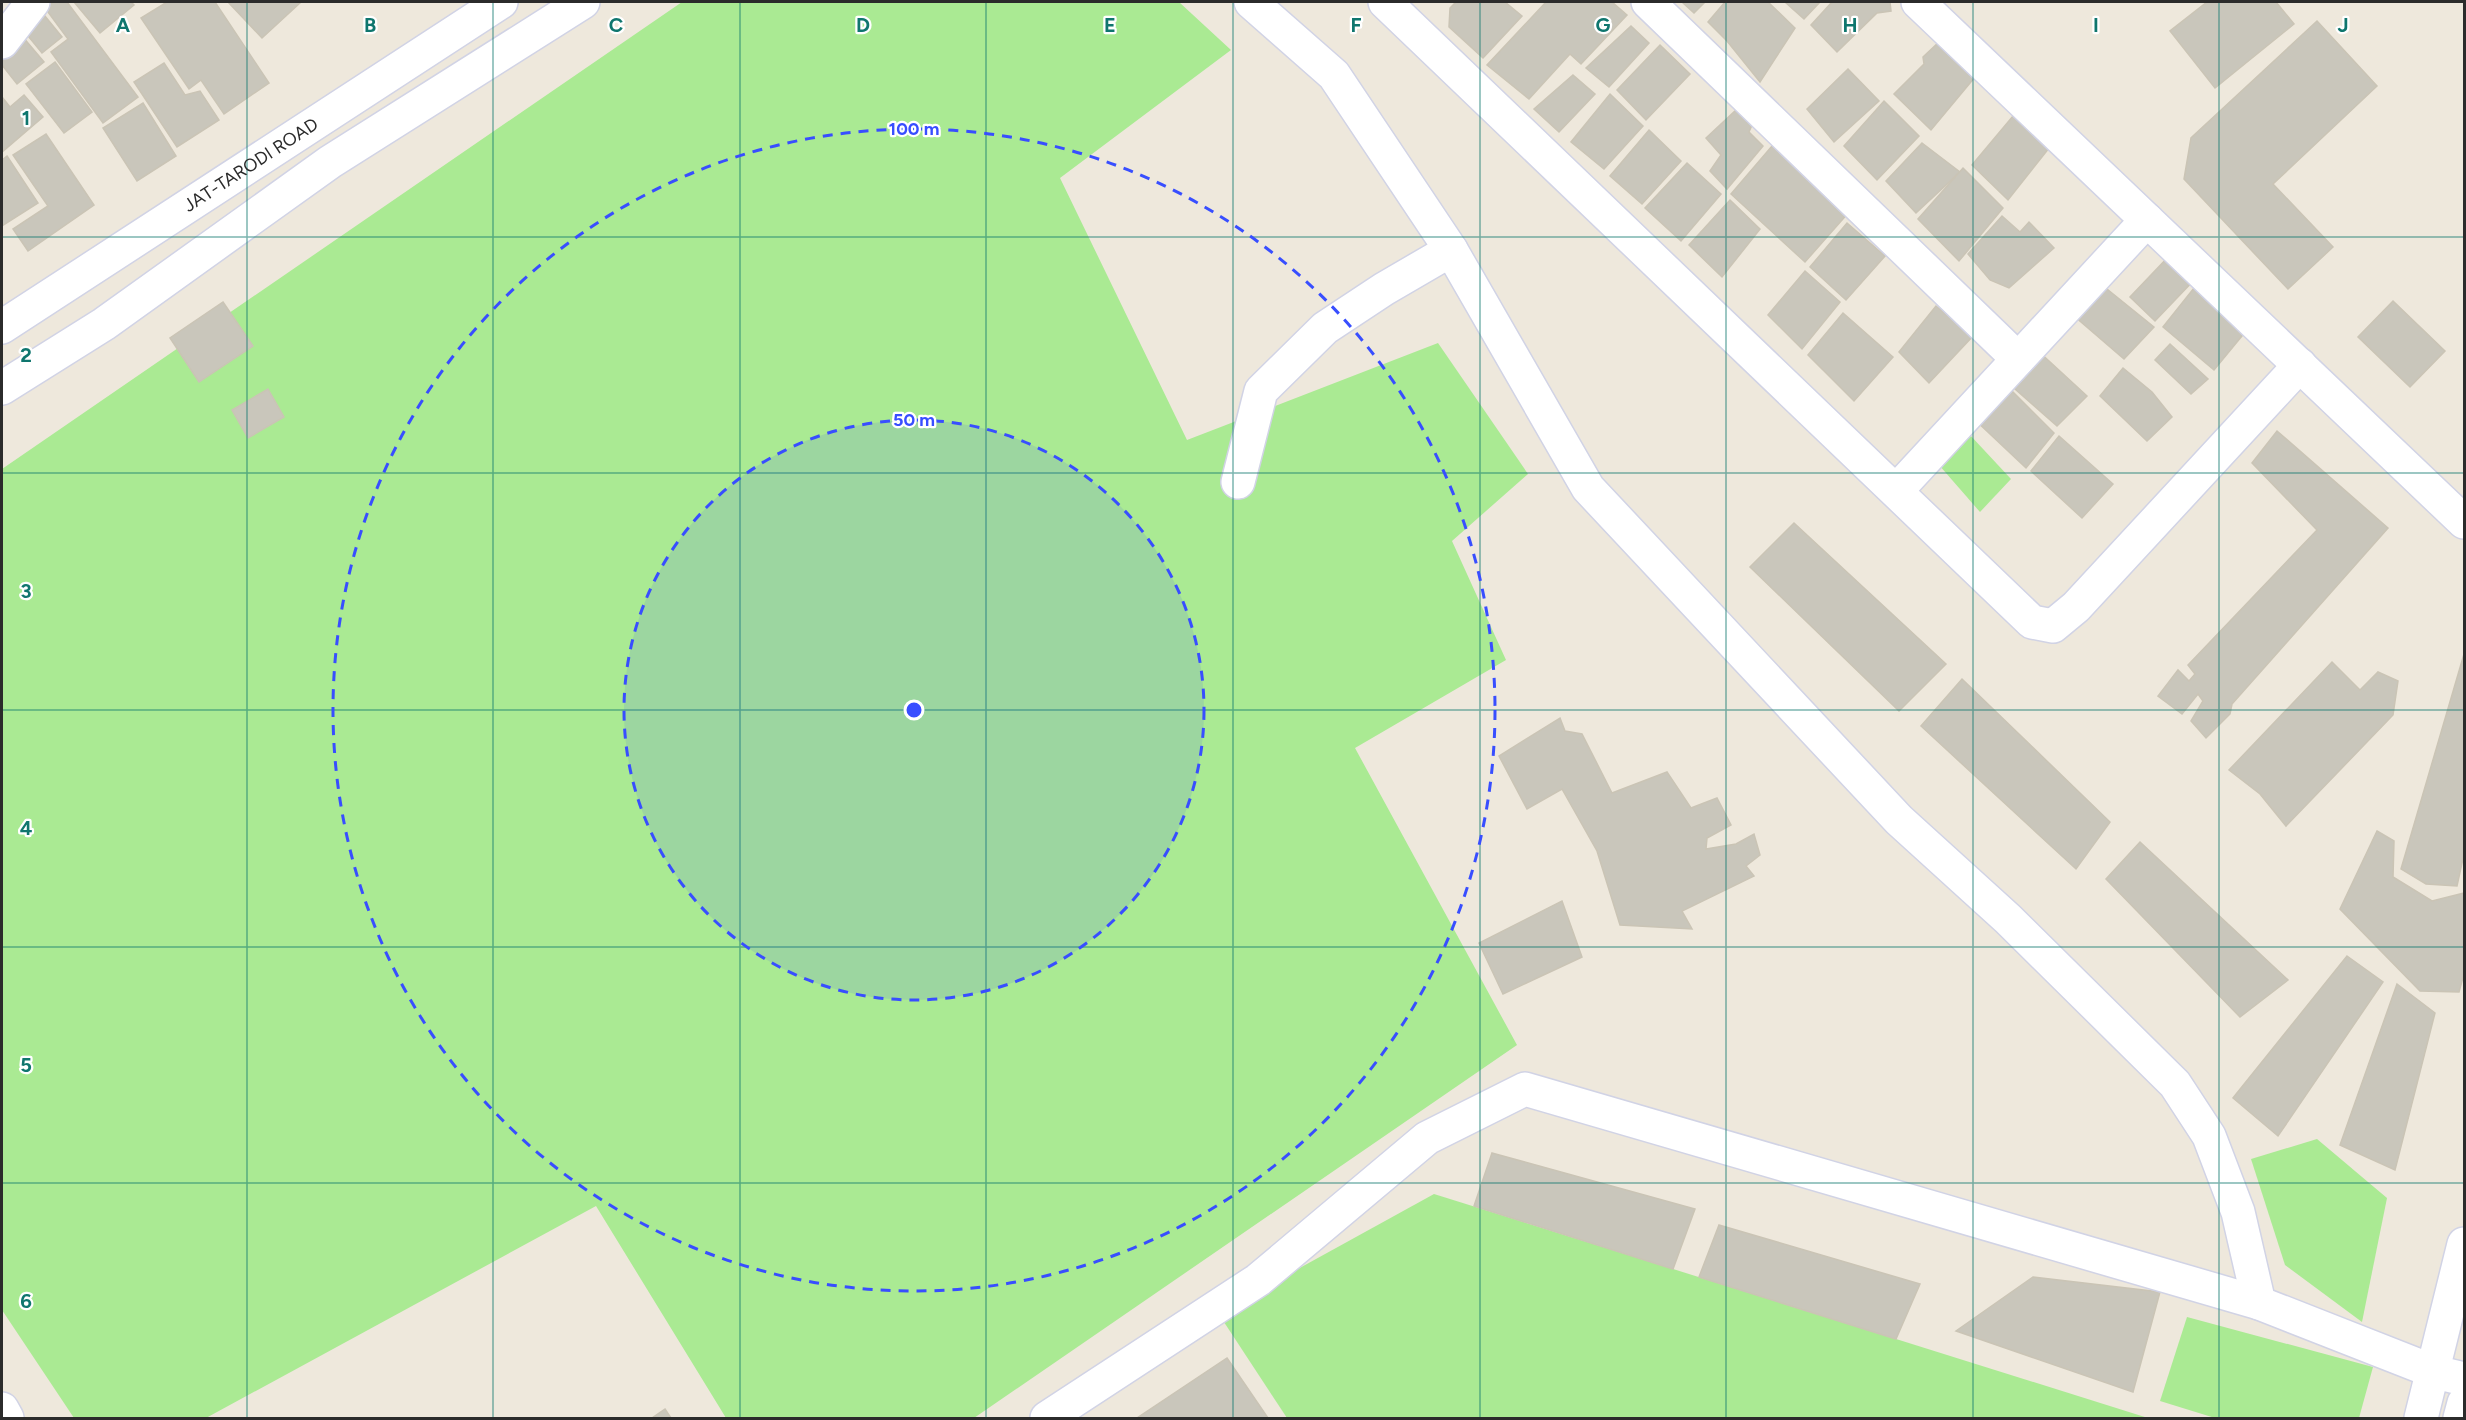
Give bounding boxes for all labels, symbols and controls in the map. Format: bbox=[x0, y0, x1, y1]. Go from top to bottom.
text: A bbox=[116, 13, 131, 37]
text: B bbox=[364, 13, 376, 37]
text: C bbox=[609, 13, 623, 37]
text: D bbox=[856, 13, 870, 37]
text: E bbox=[1104, 13, 1116, 37]
text: F bbox=[1350, 13, 1362, 37]
text: G bbox=[1596, 13, 1611, 37]
text: H bbox=[1843, 13, 1858, 37]
text: I bbox=[2093, 13, 2099, 37]
text: J bbox=[2337, 13, 2349, 37]
text: 1 bbox=[22, 106, 30, 130]
street label: JAT-TARODI ROAD bbox=[179, 113, 322, 217]
text: 100 m bbox=[889, 118, 939, 140]
text: 2 bbox=[20, 343, 32, 367]
text: 50 m bbox=[893, 409, 935, 431]
text: 3 bbox=[20, 579, 32, 603]
centre of rings bbox=[904, 700, 924, 720]
text: 4 bbox=[20, 816, 33, 840]
text: 5 bbox=[20, 1053, 32, 1077]
text: 6 bbox=[20, 1289, 32, 1313]

